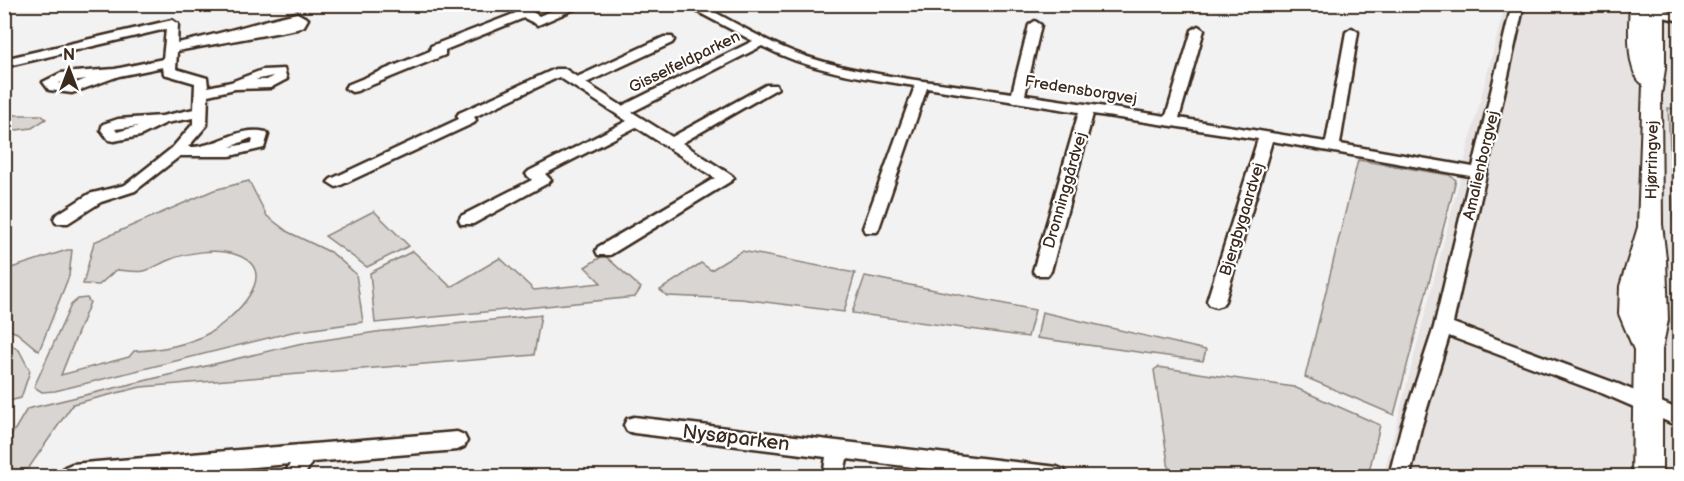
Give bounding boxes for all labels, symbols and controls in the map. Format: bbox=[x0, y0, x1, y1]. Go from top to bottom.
street label: Gisselfeldparken bbox=[626, 27, 743, 97]
north arrow bbox=[39, 39, 99, 99]
text: N bbox=[63, 46, 75, 65]
street label: Fredensborgvej bbox=[1023, 72, 1138, 109]
street label: Amalienborgvej bbox=[1460, 109, 1503, 222]
street label: Hjørringvej bbox=[1642, 120, 1663, 200]
street label: Dronninggårdvej bbox=[1040, 130, 1091, 251]
street label: Bjergbygaardvej bbox=[1216, 161, 1269, 278]
street label: Nysøparken bbox=[681, 420, 791, 456]

